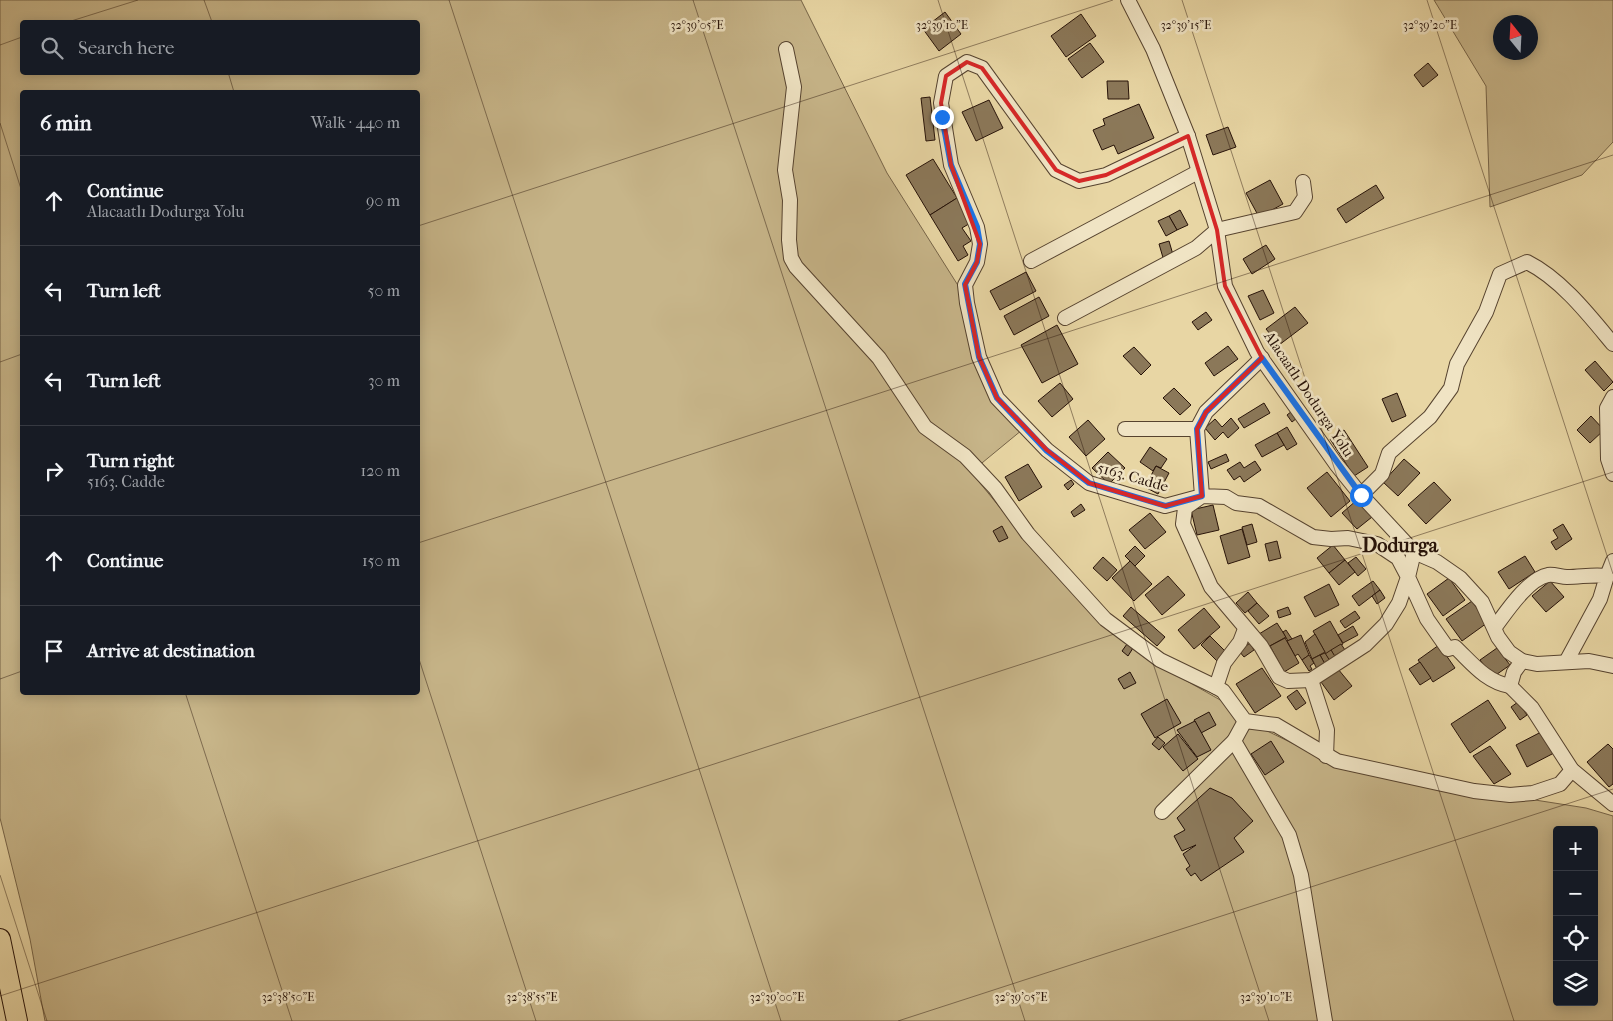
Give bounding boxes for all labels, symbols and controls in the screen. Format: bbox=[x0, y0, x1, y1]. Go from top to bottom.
north arrow bbox=[1493, 15, 1538, 60]
text: 32°39'05"E bbox=[670, 18, 724, 32]
text: 32°39'10"E bbox=[916, 18, 968, 32]
text: 32°39'15"E bbox=[1161, 18, 1211, 32]
text: 32°39'20"E bbox=[1403, 18, 1457, 32]
search box bbox=[20, 20, 420, 75]
icon: search bbox=[38, 34, 66, 62]
text: Search here bbox=[78, 37, 174, 59]
route end bbox=[931, 106, 954, 129]
text: 6 min bbox=[40, 111, 92, 135]
text: Walk · 440 m bbox=[311, 113, 400, 132]
text: Continue bbox=[87, 180, 163, 202]
icon: ahead bbox=[40, 187, 68, 215]
text: 90 m bbox=[366, 191, 400, 210]
text: Alacaatlı Dodurga Yolu bbox=[87, 202, 244, 221]
icon: left bbox=[40, 277, 68, 305]
text: Turn left bbox=[87, 280, 161, 302]
text: 50 m bbox=[368, 281, 400, 300]
street label: Alacaatlı Dodurga Yolu bbox=[1260, 327, 1358, 461]
icon: left bbox=[40, 367, 68, 395]
text: Turn left bbox=[87, 370, 161, 392]
text: 30 m bbox=[368, 371, 400, 390]
text: Turn right bbox=[87, 450, 174, 472]
icon: right bbox=[40, 457, 68, 485]
street label: 5163. Cadde bbox=[1095, 458, 1171, 496]
text: 120 m bbox=[361, 461, 400, 480]
text: 5163. Cadde bbox=[87, 472, 165, 491]
route start bbox=[1350, 484, 1373, 507]
district label: Dodurga bbox=[1362, 534, 1439, 557]
icon: ahead bbox=[40, 547, 68, 575]
text: Continue bbox=[87, 550, 163, 572]
text: 150 m bbox=[362, 551, 400, 570]
icon: arrive bbox=[40, 637, 68, 665]
text: Arrive at destination bbox=[87, 640, 255, 662]
map controls bbox=[1553, 826, 1598, 1006]
button: + bbox=[1553, 826, 1598, 871]
button: − bbox=[1553, 871, 1598, 916]
button: locate bbox=[1553, 916, 1598, 961]
button: layers bbox=[1553, 961, 1598, 1006]
text: 32°38'50"E bbox=[262, 990, 314, 1004]
text: 32°38'55"E bbox=[506, 990, 558, 1004]
text: 32°39'00"E bbox=[750, 990, 804, 1004]
text: 32°39'05"E bbox=[994, 990, 1048, 1004]
text: 32°39'10"E bbox=[1240, 990, 1292, 1004]

